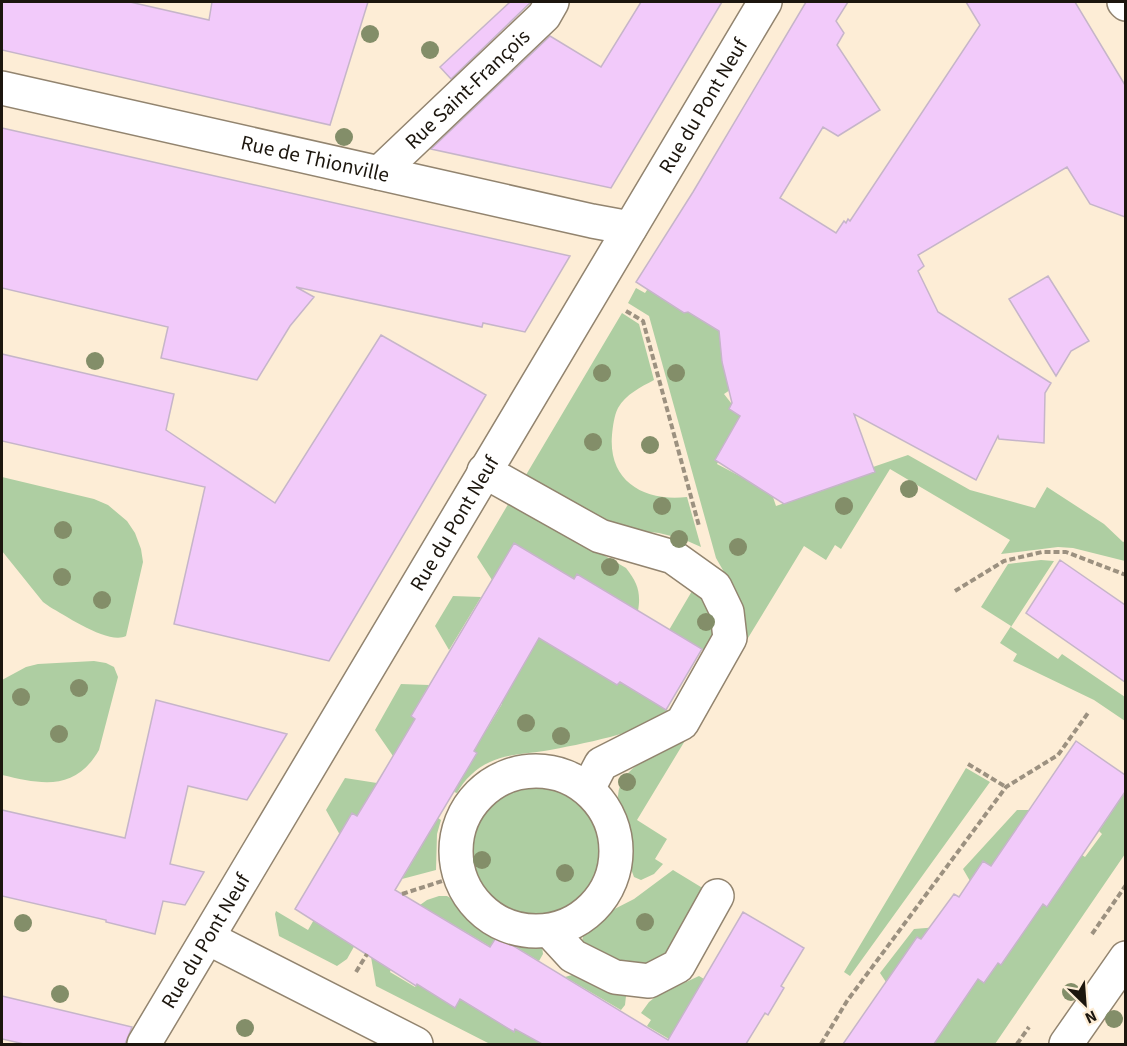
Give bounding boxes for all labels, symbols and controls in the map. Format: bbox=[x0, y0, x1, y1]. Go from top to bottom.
street label: Rue Saint-François bbox=[398, 22, 537, 156]
street label: Rue du Pont Neuf bbox=[651, 32, 755, 179]
street label: Rue de Thionville bbox=[238, 127, 392, 190]
street label: Rue du Pont Neuf bbox=[402, 450, 507, 597]
street label: Rue du Pont Neuf bbox=[154, 867, 258, 1014]
north arrow bbox=[1055, 974, 1115, 1034]
text: N bbox=[1081, 1004, 1100, 1029]

